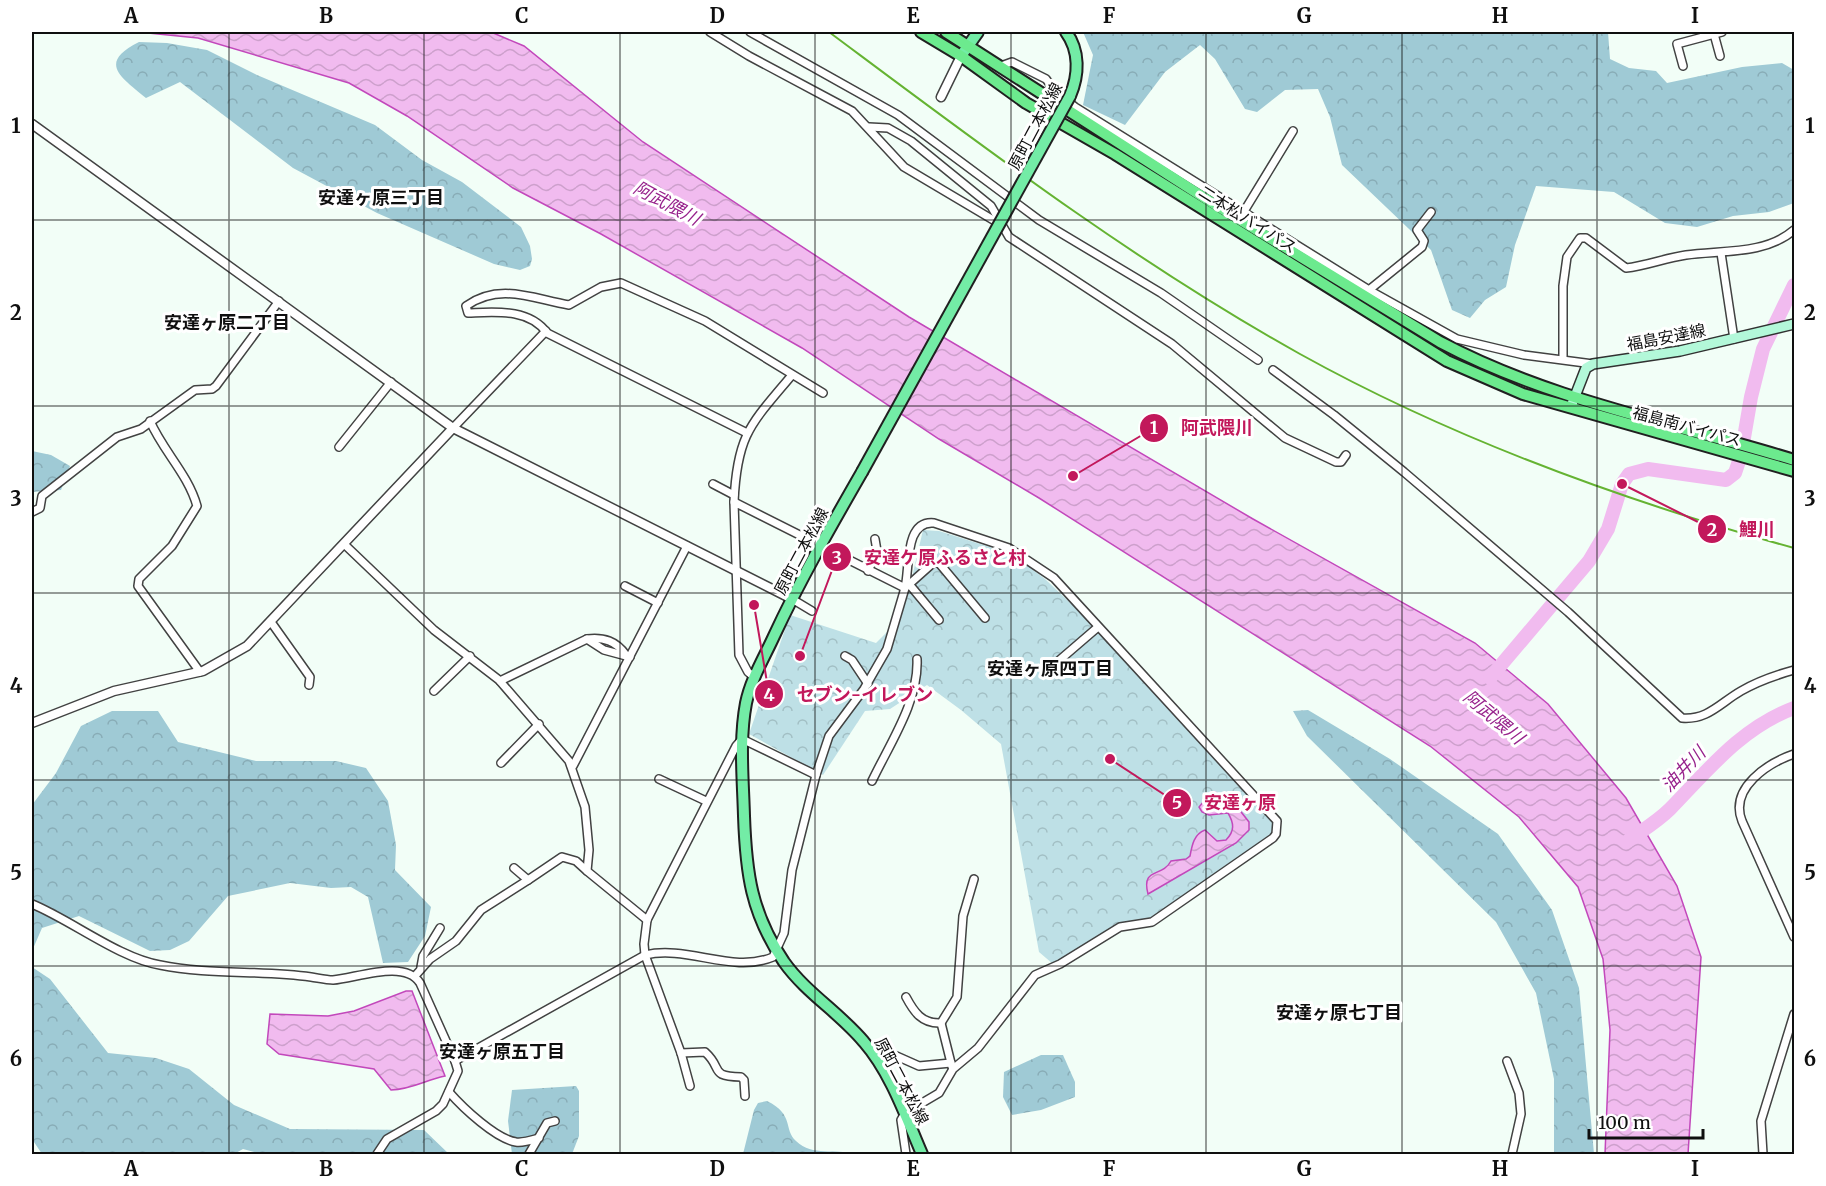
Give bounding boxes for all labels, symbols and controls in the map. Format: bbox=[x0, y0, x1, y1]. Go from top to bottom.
text: A bbox=[123, 3, 139, 28]
text: B bbox=[319, 3, 333, 28]
text: C bbox=[515, 3, 529, 28]
text: D bbox=[709, 3, 725, 28]
text: E bbox=[906, 3, 920, 28]
text: F bbox=[1103, 3, 1116, 28]
text: G bbox=[1297, 3, 1312, 28]
text: H bbox=[1492, 3, 1508, 28]
text: I bbox=[1691, 3, 1699, 28]
street label: 原町二本松線 bbox=[1004, 79, 1066, 173]
text: 1 bbox=[11, 113, 21, 138]
text: 1 bbox=[1805, 113, 1815, 138]
water label: 阿武隈川 bbox=[630, 176, 706, 231]
street label: 二本松バイパス bbox=[1195, 181, 1301, 257]
district label: 安達ヶ原三丁目 bbox=[318, 186, 444, 209]
text: 2 bbox=[10, 300, 22, 325]
text: 2 bbox=[1804, 300, 1816, 325]
district label: 安達ヶ原二丁目 bbox=[164, 311, 290, 334]
street label: 福島安達線 bbox=[1625, 320, 1707, 354]
street label: 福島南バイパス bbox=[1630, 402, 1744, 450]
callout: 阿武隈川 bbox=[1139, 410, 1265, 446]
text: 1 bbox=[1150, 416, 1158, 439]
text: 阿武隈川 bbox=[1181, 416, 1253, 439]
text: 3 bbox=[10, 486, 22, 511]
text: 3 bbox=[1804, 486, 1816, 511]
street label: 原町二本松線 bbox=[770, 504, 832, 598]
callout: 鯉川 bbox=[1697, 511, 1787, 547]
text: 2 bbox=[1707, 518, 1717, 541]
text: 鯉川 bbox=[1739, 518, 1775, 541]
callout: 安達ケ原ふるさと村 bbox=[822, 539, 1038, 575]
text: 3 bbox=[832, 546, 842, 569]
text: 安達ケ原ふるさと村 bbox=[864, 546, 1026, 569]
district label: 安達ヶ原四丁目 bbox=[987, 657, 1113, 680]
text: 4 bbox=[10, 673, 23, 698]
text: 4 bbox=[1804, 673, 1817, 698]
callout: セブン-イレブン bbox=[754, 676, 945, 712]
text: 4 bbox=[763, 683, 775, 706]
text: セブン-イレブン bbox=[797, 683, 933, 706]
water label: 阿武隈川 bbox=[1459, 685, 1531, 750]
water label: 油井川 bbox=[1656, 740, 1711, 796]
callout: 安達ヶ原 bbox=[1162, 785, 1288, 821]
text: 5 bbox=[1172, 791, 1182, 814]
text: 安達ヶ原 bbox=[1204, 791, 1276, 814]
text: 5 bbox=[10, 860, 22, 885]
text: 5 bbox=[1804, 860, 1816, 885]
district label: 安達ヶ原七丁目 bbox=[1276, 1001, 1402, 1024]
street label: 原町二本松線 bbox=[871, 1034, 933, 1128]
district label: 安達ヶ原五丁目 bbox=[439, 1040, 565, 1063]
text: 6 bbox=[10, 1046, 22, 1071]
text: 6 bbox=[1804, 1046, 1816, 1071]
scale bar bbox=[1589, 1102, 1703, 1140]
text: 100 m bbox=[1598, 1111, 1651, 1134]
text: A bbox=[123, 1156, 139, 1181]
text: B bbox=[319, 1156, 333, 1181]
text: C bbox=[515, 1156, 529, 1181]
text: D bbox=[709, 1156, 725, 1181]
text: E bbox=[906, 1156, 920, 1181]
text: F bbox=[1103, 1156, 1116, 1181]
text: G bbox=[1297, 1156, 1312, 1181]
text: H bbox=[1492, 1156, 1508, 1181]
text: I bbox=[1691, 1156, 1699, 1181]

